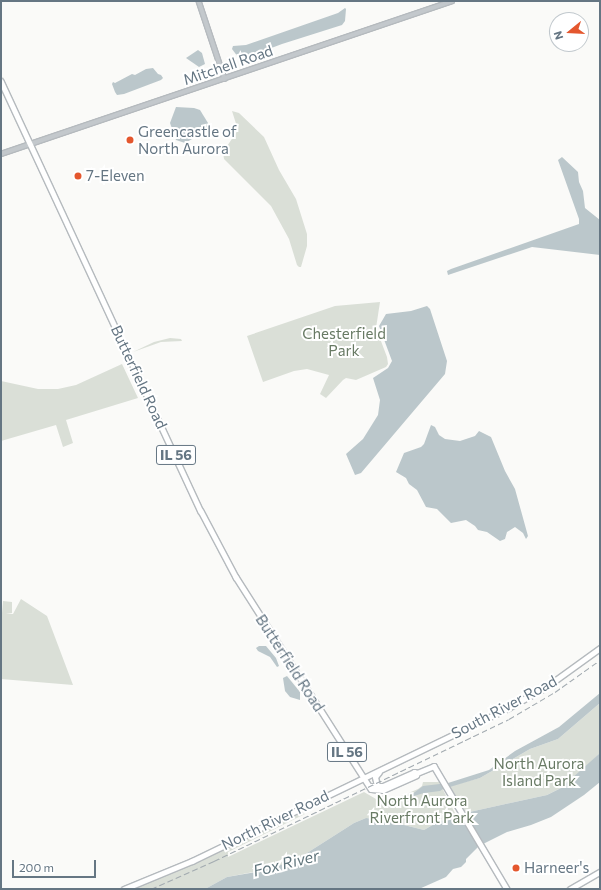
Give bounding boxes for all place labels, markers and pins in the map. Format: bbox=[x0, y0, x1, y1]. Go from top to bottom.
place label: Greencastle of North Aurora bbox=[138, 122, 237, 157]
marker: Greencastle of North Aurora bbox=[125, 135, 135, 145]
place label: 7-Eleven bbox=[86, 167, 145, 185]
marker: 7-Eleven bbox=[73, 171, 83, 181]
place label: Harneer's bbox=[524, 859, 589, 877]
marker: Harneer's bbox=[511, 863, 521, 873]

